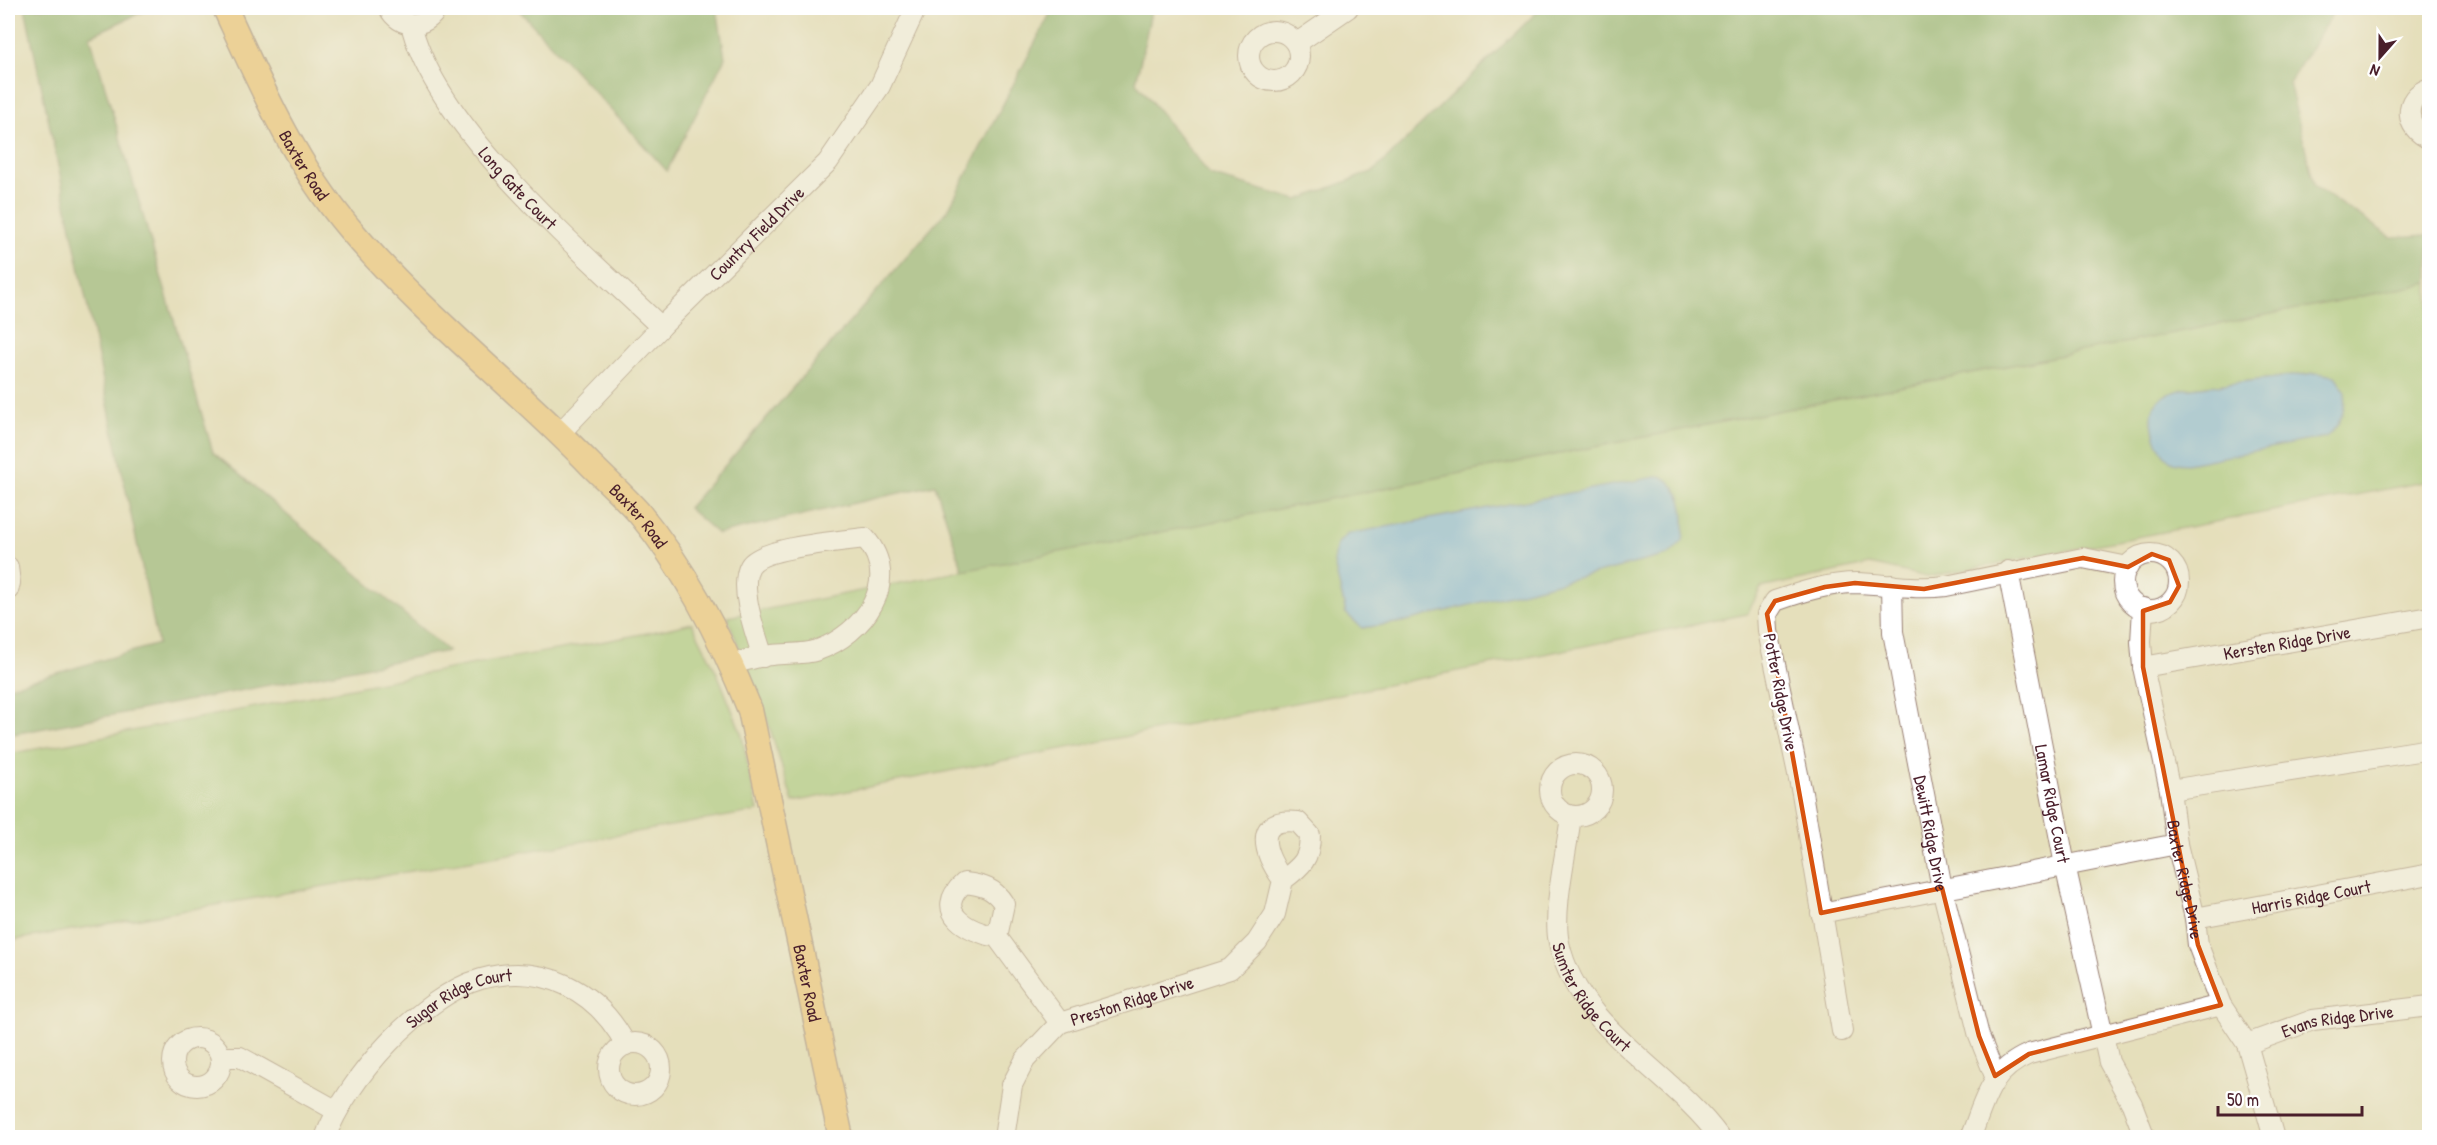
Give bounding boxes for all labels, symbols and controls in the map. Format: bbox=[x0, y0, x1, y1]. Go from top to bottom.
north arrow bbox=[2350, 27, 2410, 87]
text: N bbox=[2366, 59, 2383, 83]
street label: Baxter Road bbox=[273, 125, 336, 205]
street label: Long Gate Court bbox=[473, 141, 564, 235]
street label: Country Field Drive bbox=[703, 180, 809, 286]
street label: Baxter Road bbox=[604, 477, 674, 553]
street label: Kersten Ridge Drive bbox=[2221, 619, 2352, 665]
street label: Potter Ridge Drive bbox=[1757, 631, 1805, 753]
street label: Lamar Ridge Court bbox=[2029, 742, 2077, 866]
street label: Dewitt Ridge Drive bbox=[1908, 773, 1955, 893]
street label: Baxter Ridge Drive bbox=[2161, 818, 2210, 940]
street label: Harris Ridge Court bbox=[2249, 873, 2373, 920]
street label: Sumter Ridge Court bbox=[1547, 940, 1638, 1058]
street label: Baxter Road bbox=[788, 942, 828, 1024]
street label: Sugar Ridge Court bbox=[400, 962, 513, 1033]
street label: Preston Ridge Drive bbox=[1067, 969, 1197, 1031]
street label: Evans Ridge Drive bbox=[2278, 998, 2395, 1043]
scale bar bbox=[2218, 1079, 2362, 1117]
text: 50 m bbox=[2227, 1087, 2259, 1112]

